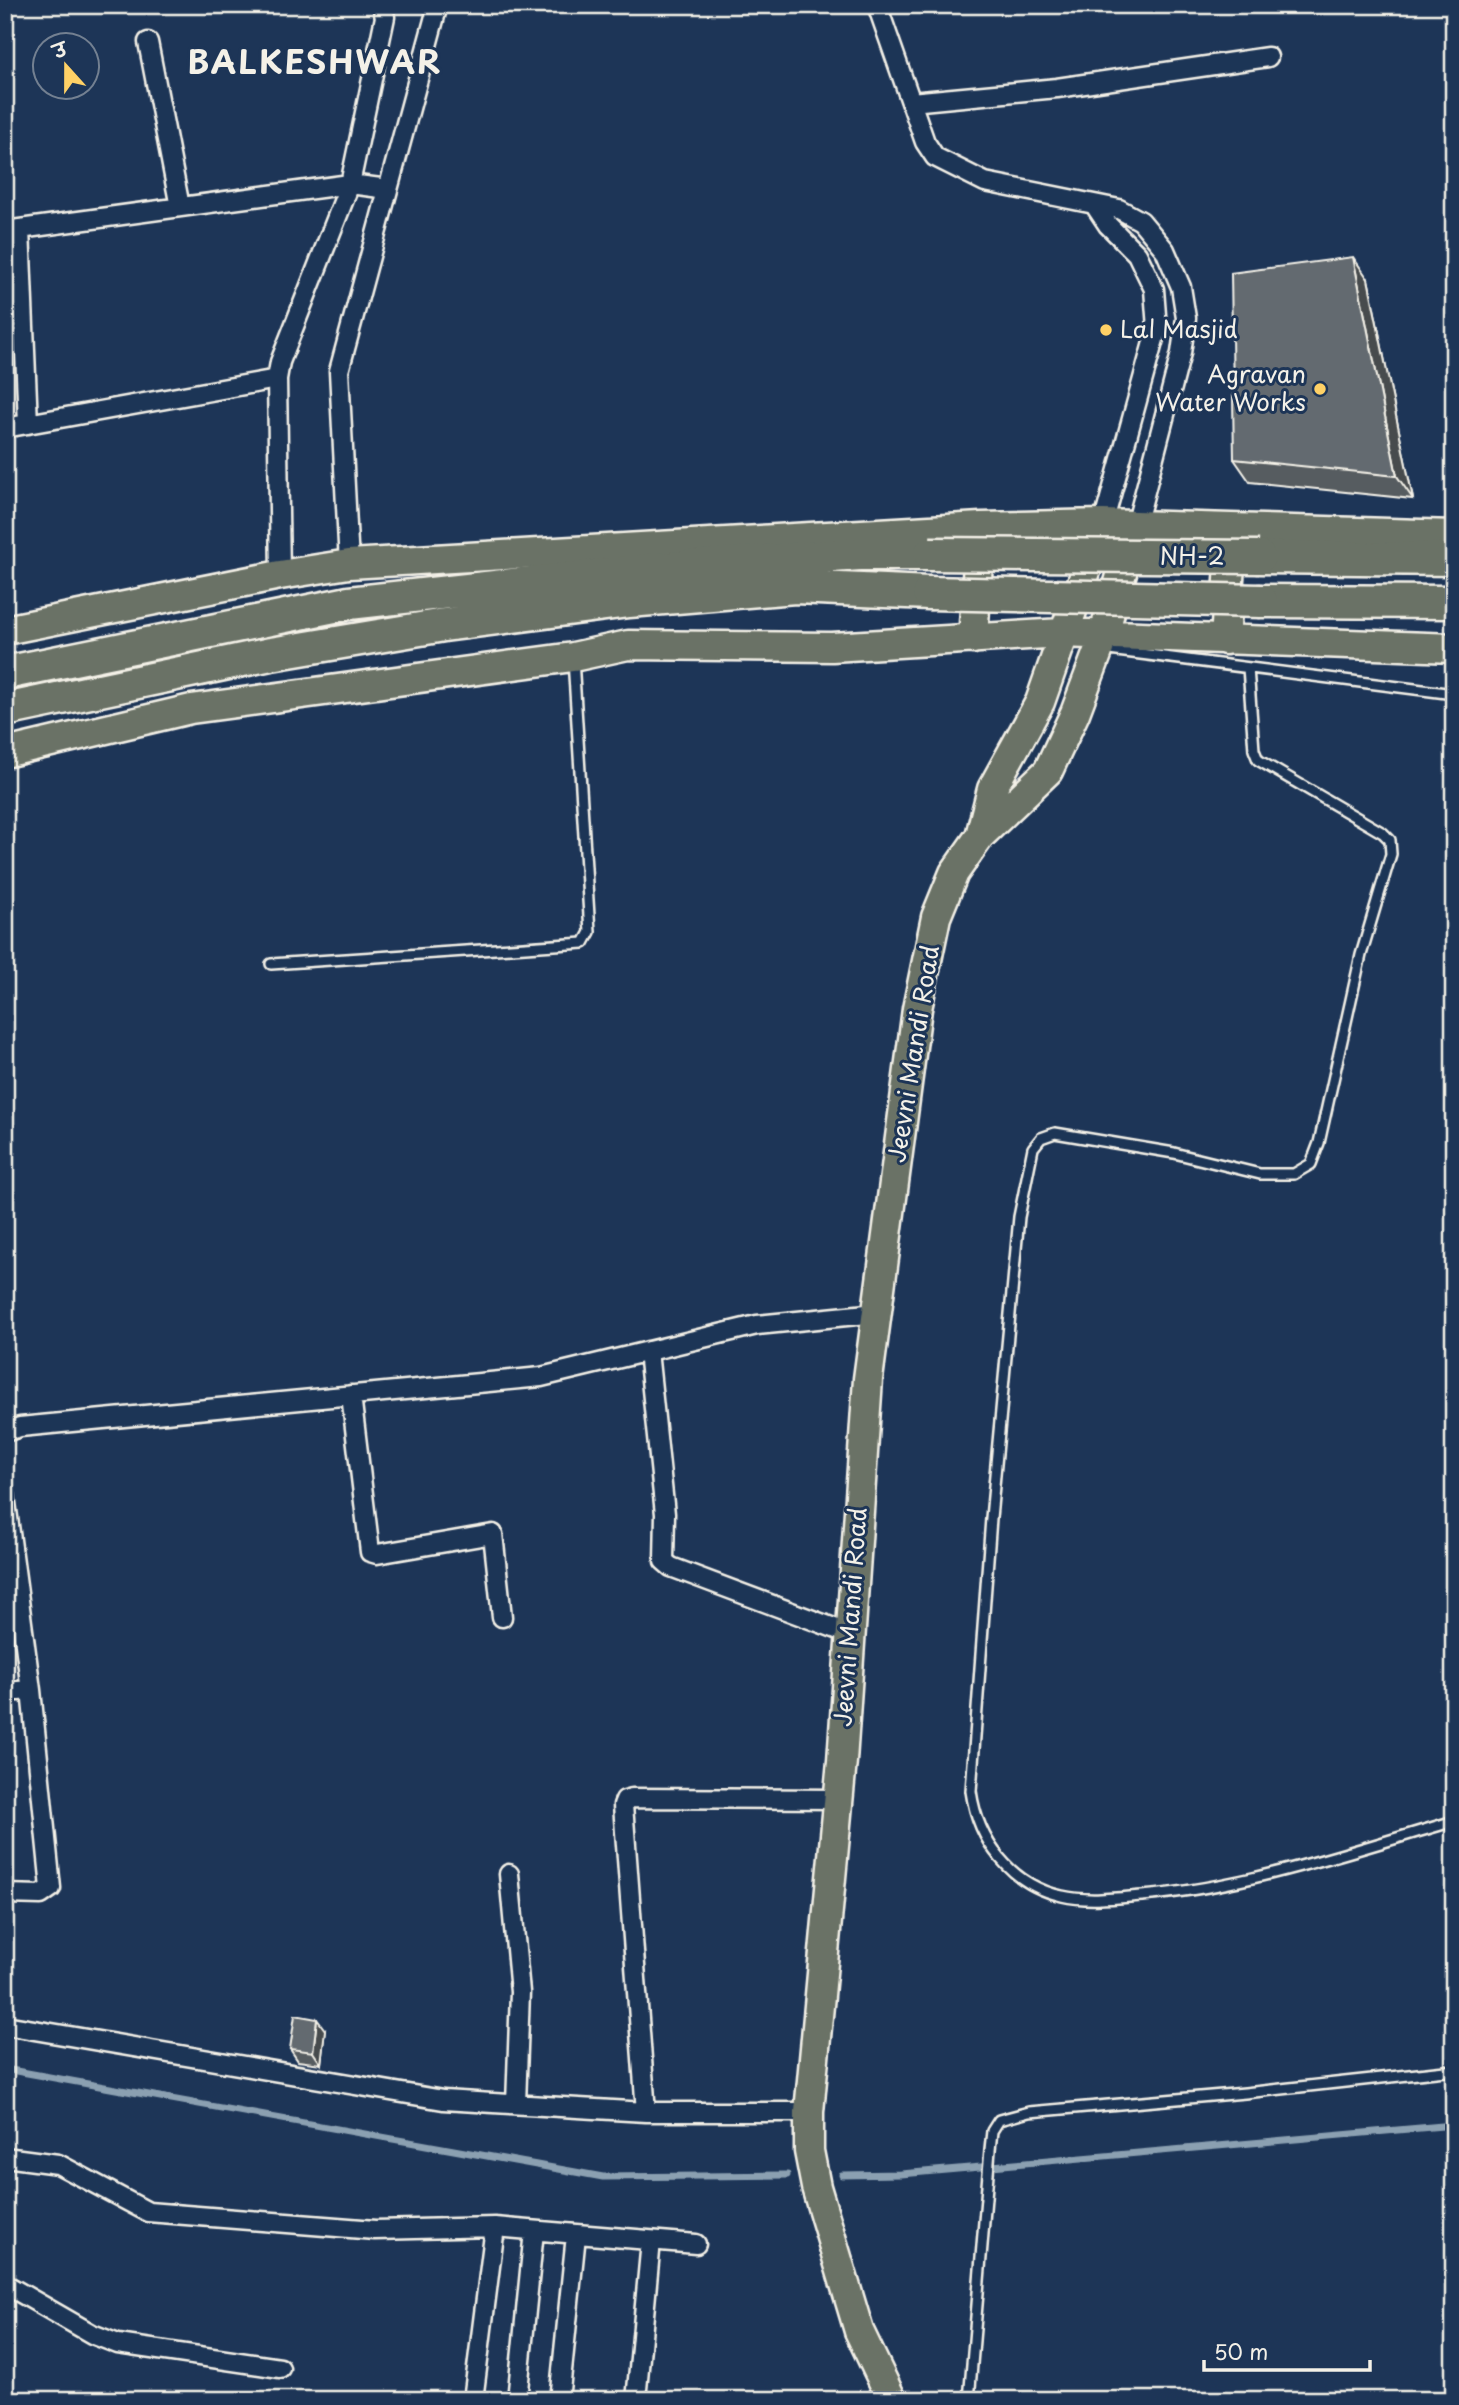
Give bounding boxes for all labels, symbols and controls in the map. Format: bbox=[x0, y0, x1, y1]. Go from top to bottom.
north arrow bbox=[32, 32, 102, 102]
text: उ bbox=[47, 33, 73, 65]
district label: BALKESHWAR bbox=[187, 37, 443, 85]
place label: Lal Masjid bbox=[1120, 310, 1238, 346]
marker: Lal Masjid bbox=[1098, 322, 1114, 338]
place label: Agravan Water Works bbox=[1155, 355, 1306, 419]
marker: Agravan Water Works bbox=[1312, 381, 1328, 397]
street label: NH-2 bbox=[1159, 537, 1225, 573]
street label: Jeevni Mandi Road bbox=[877, 942, 947, 1165]
street label: Jeevni Mandi Road bbox=[823, 1506, 875, 1728]
scale bar bbox=[1204, 2328, 1370, 2372]
text: 50 m bbox=[1214, 2335, 1268, 2367]

